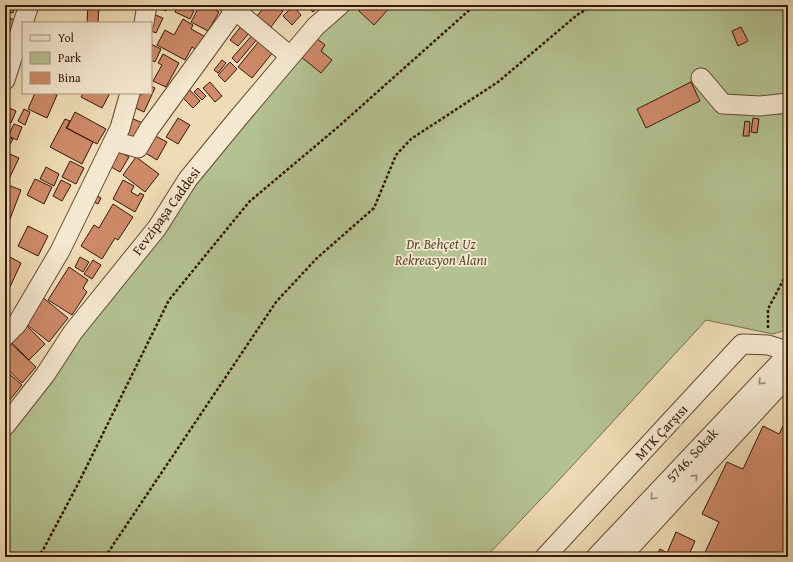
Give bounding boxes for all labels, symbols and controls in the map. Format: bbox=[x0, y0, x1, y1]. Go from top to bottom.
legend bbox=[22, 22, 152, 94]
text: Yol bbox=[58, 29, 75, 46]
text: Park bbox=[58, 49, 82, 66]
text: Bina bbox=[58, 69, 81, 86]
street label: Fevzipaşa Caddesi bbox=[127, 163, 205, 259]
park label: Dr. Behçet Uz Rekreasyon Alanı bbox=[394, 234, 488, 270]
one-way arrow bbox=[758, 377, 766, 385]
street label: MTK Çarşısı bbox=[630, 400, 692, 464]
street label: 5746. Sokak bbox=[661, 423, 723, 487]
one-way arrow bbox=[690, 474, 697, 481]
one-way arrow bbox=[650, 492, 658, 500]

